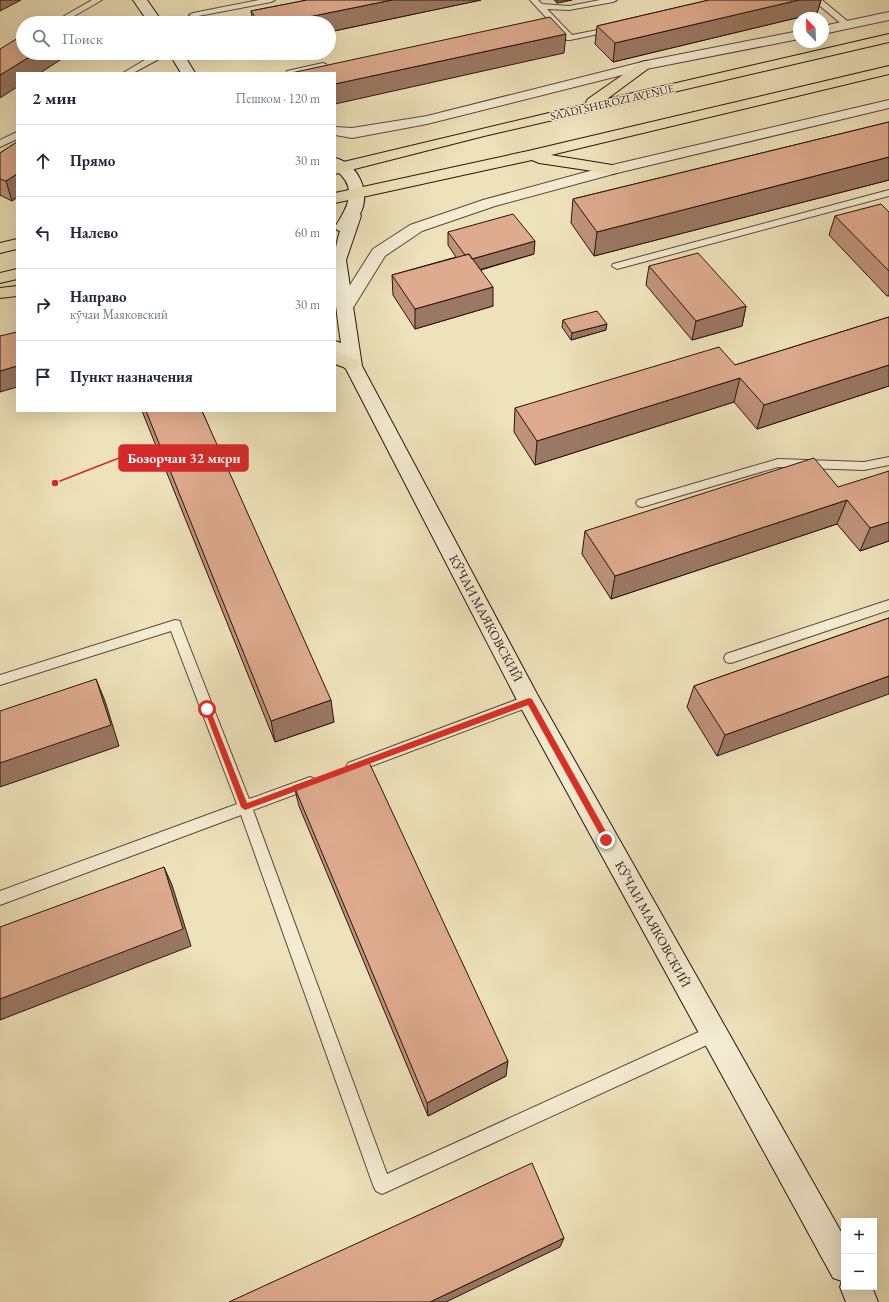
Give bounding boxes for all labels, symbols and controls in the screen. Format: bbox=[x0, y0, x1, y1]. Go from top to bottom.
north arrow bbox=[793, 12, 829, 48]
search box bbox=[16, 16, 336, 60]
icon: search bbox=[30, 27, 52, 49]
text: Поиск bbox=[62, 29, 103, 48]
street label: SAADI SHEROZI AVENUE bbox=[549, 81, 675, 123]
text: 2 мин bbox=[32, 87, 76, 109]
text: Пешком · 120 m bbox=[236, 90, 320, 107]
icon: ahead bbox=[32, 150, 54, 172]
text: Прямо bbox=[70, 151, 115, 170]
text: 30 m bbox=[295, 152, 320, 169]
icon: left bbox=[32, 222, 54, 244]
text: Налево bbox=[70, 223, 118, 242]
text: 60 m bbox=[295, 224, 320, 241]
text: Направо bbox=[70, 287, 127, 306]
icon: right bbox=[32, 294, 54, 316]
text: 30 m bbox=[295, 296, 320, 313]
text: кӯчаи Маяковский bbox=[70, 306, 168, 323]
icon: arrive bbox=[32, 366, 54, 388]
text: Пункт назначения bbox=[70, 367, 193, 386]
callout: Бозорчаи 32 мкрн bbox=[119, 445, 248, 471]
text: Бозорчаи 32 мкрн bbox=[127, 449, 241, 467]
street label: КӮЧАИ МАЯКОВСКИЙ bbox=[445, 552, 527, 685]
route start bbox=[198, 700, 216, 718]
route end bbox=[597, 831, 615, 849]
street label: КӮЧАИ МАЯКОВСКИЙ bbox=[611, 858, 695, 990]
map controls bbox=[841, 1218, 877, 1290]
button: + bbox=[841, 1218, 877, 1254]
button: − bbox=[841, 1254, 877, 1290]

